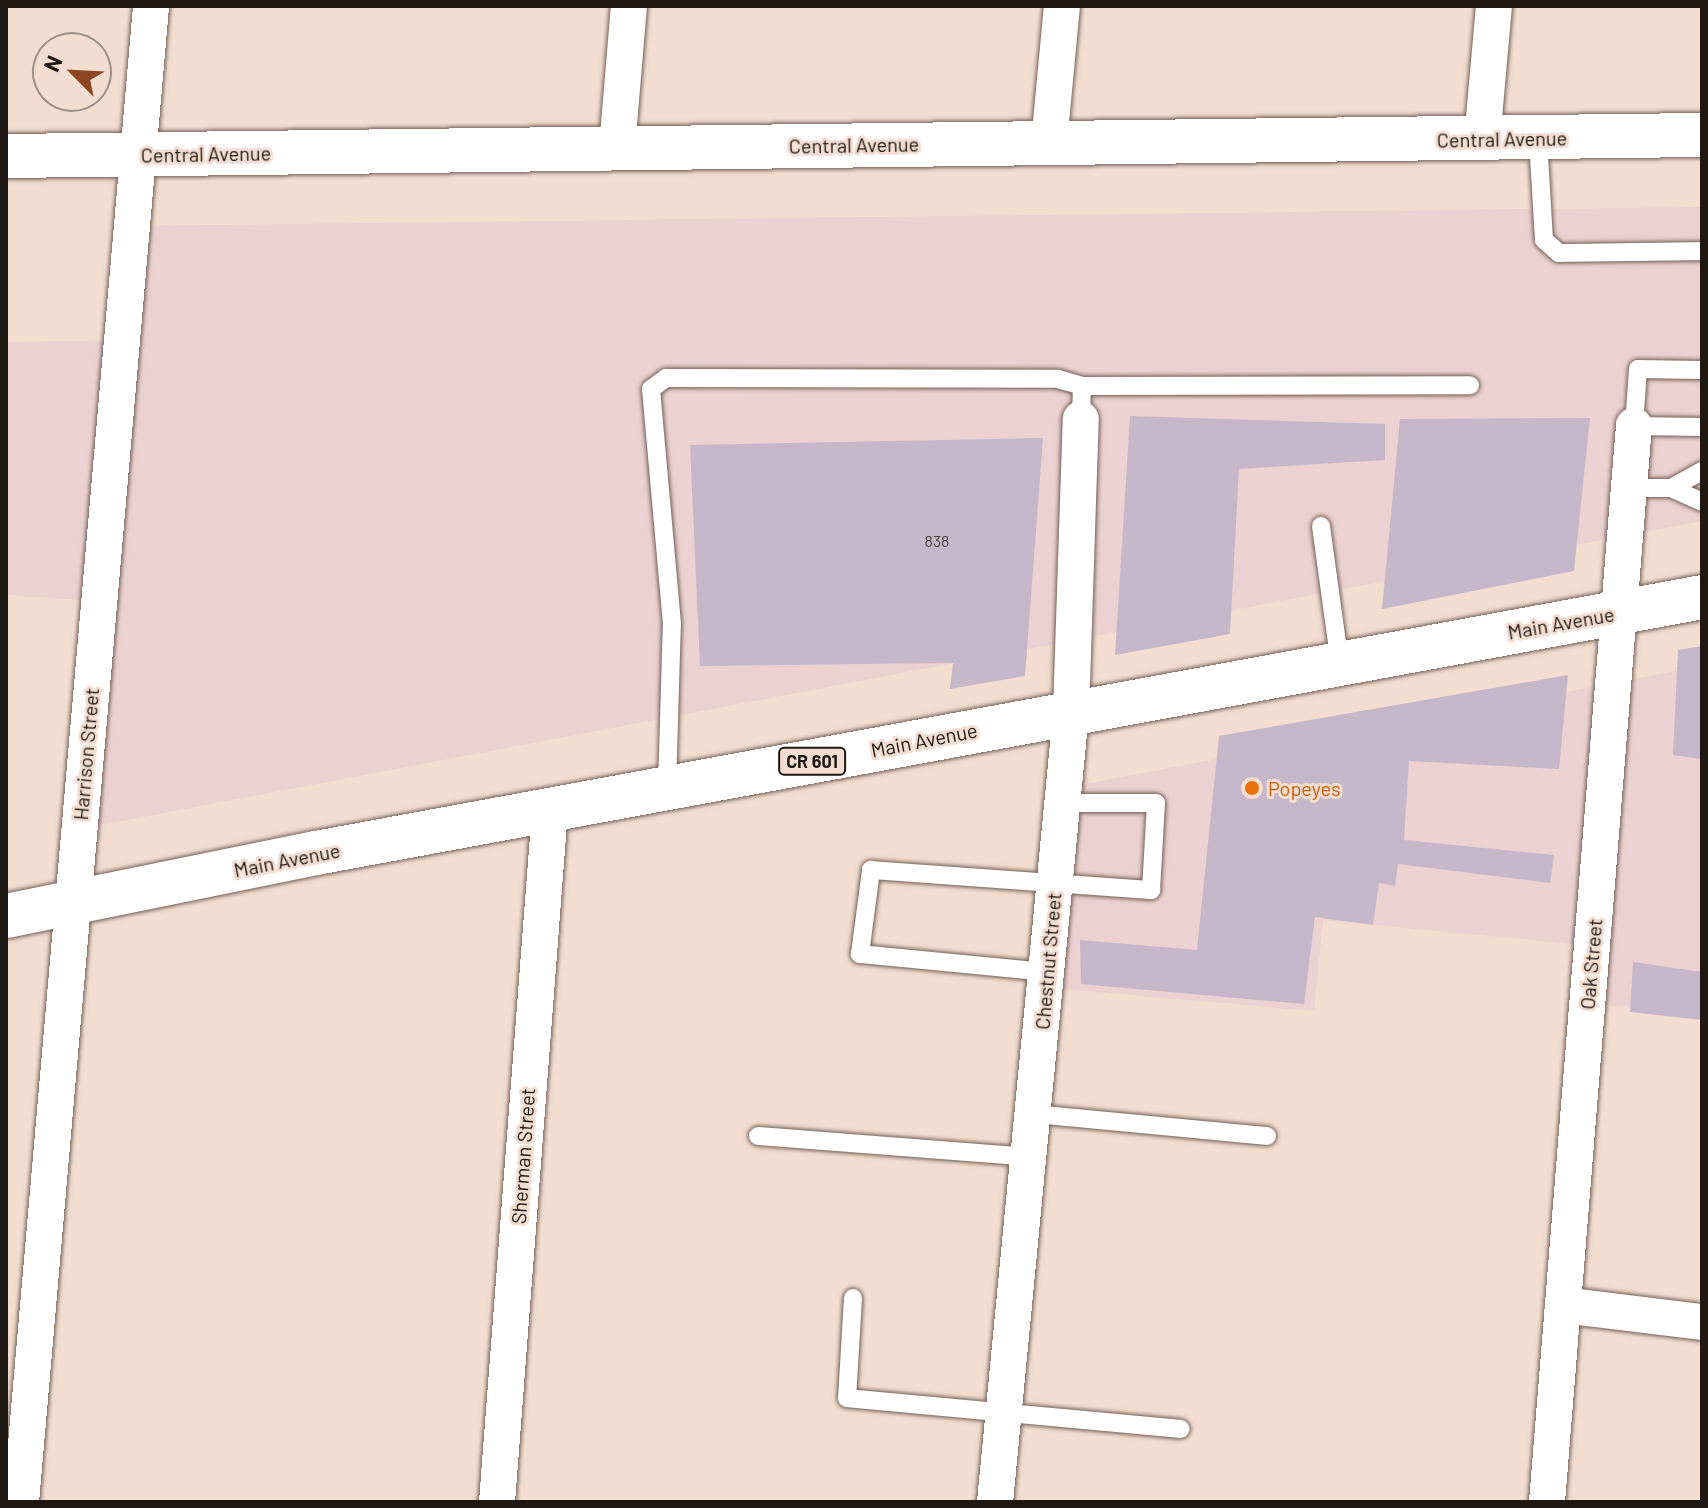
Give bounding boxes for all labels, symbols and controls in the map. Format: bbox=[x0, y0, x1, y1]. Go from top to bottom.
north arrow bbox=[32, 32, 112, 112]
text: N bbox=[37, 51, 67, 75]
street label: Central Avenue bbox=[1437, 126, 1567, 152]
street label: Central Avenue bbox=[789, 132, 919, 158]
street label: Central Avenue bbox=[141, 141, 271, 167]
house number: 838 bbox=[925, 531, 949, 551]
street label: Main Avenue bbox=[1506, 602, 1616, 644]
street label: Harrison Street bbox=[68, 687, 104, 821]
street label: Main Avenue bbox=[869, 718, 979, 762]
road number: CR 601 bbox=[778, 747, 846, 775]
place label: Popeyes bbox=[1268, 776, 1341, 800]
marker: Popeyes bbox=[1243, 779, 1261, 797]
street label: Main Avenue bbox=[232, 838, 342, 882]
street label: Chestnut Street bbox=[1030, 891, 1066, 1031]
street label: Oak Street bbox=[1575, 918, 1607, 1010]
street label: Sherman Street bbox=[506, 1087, 540, 1225]

